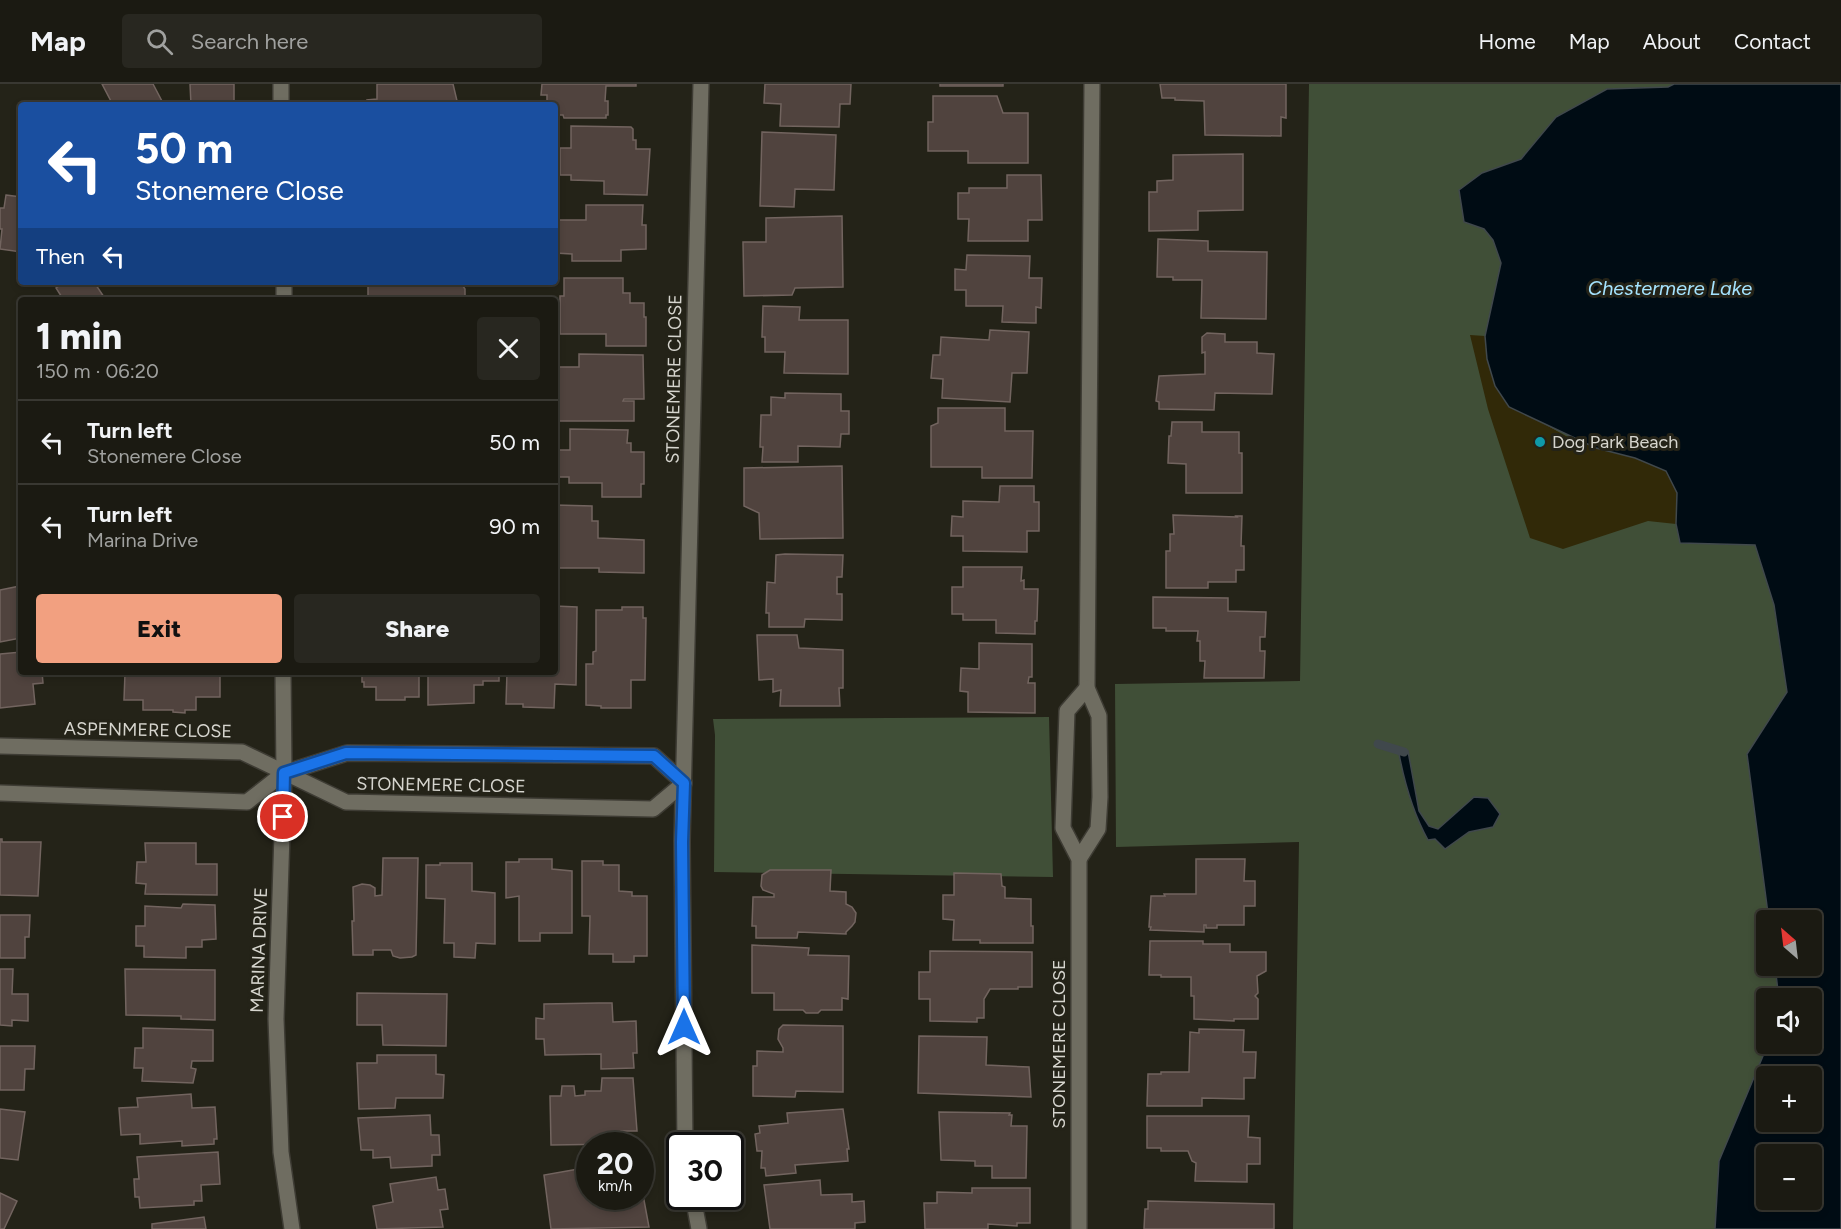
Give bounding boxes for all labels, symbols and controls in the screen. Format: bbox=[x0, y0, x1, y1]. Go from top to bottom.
search box bbox=[122, 14, 542, 68]
text: Map bbox=[30, 24, 86, 58]
icon: search bbox=[143, 25, 176, 58]
text: Search here bbox=[191, 28, 308, 55]
text: Home bbox=[1479, 29, 1536, 54]
text: Map bbox=[1569, 29, 1610, 54]
text: About bbox=[1643, 29, 1701, 54]
text: Contact bbox=[1734, 29, 1811, 54]
text: 50 m bbox=[135, 123, 233, 174]
icon: left bbox=[36, 126, 114, 204]
text: Stonemere Close bbox=[135, 174, 344, 207]
icon: left bbox=[97, 240, 130, 273]
text: Then bbox=[36, 243, 85, 270]
water label: Chestermere Lake bbox=[1588, 276, 1752, 300]
street label: STONEMERE CLOSE bbox=[662, 294, 686, 464]
text: 1 min bbox=[36, 315, 122, 358]
button: close bbox=[477, 317, 540, 380]
text: 150 m · 06:20 bbox=[36, 359, 159, 383]
text: Turn left bbox=[87, 417, 173, 444]
icon: left bbox=[36, 426, 69, 459]
text: 50 m bbox=[489, 429, 540, 456]
place label: Dog Park Beach bbox=[1552, 431, 1678, 453]
marker: Dog Park Beach bbox=[1533, 435, 1547, 449]
text: Stonemere Close bbox=[87, 444, 242, 468]
text: Turn left bbox=[87, 501, 173, 528]
icon: left bbox=[36, 510, 69, 543]
text: 90 m bbox=[489, 513, 540, 540]
text: Marina Drive bbox=[87, 528, 198, 552]
button: Exit bbox=[36, 594, 282, 663]
button: Share bbox=[294, 594, 540, 663]
street label: ASPENMERE CLOSE bbox=[64, 718, 232, 742]
street label: STONEMERE CLOSE bbox=[356, 773, 526, 797]
pin bbox=[257, 791, 308, 842]
icon: arrive bbox=[266, 800, 299, 833]
street label: MARINA DRIVE bbox=[246, 887, 272, 1013]
north arrow bbox=[1756, 910, 1822, 976]
map controls bbox=[1756, 910, 1822, 1210]
street label: STONEMERE CLOSE bbox=[1048, 959, 1070, 1129]
button: sound bbox=[1756, 988, 1822, 1054]
position arrow bbox=[652, 995, 716, 1059]
button: + bbox=[1756, 1066, 1822, 1132]
speed limit sign: 30 bbox=[666, 1132, 744, 1210]
button: − bbox=[1756, 1144, 1822, 1210]
text: 20 bbox=[597, 1145, 633, 1182]
text: km/h bbox=[598, 1177, 632, 1195]

